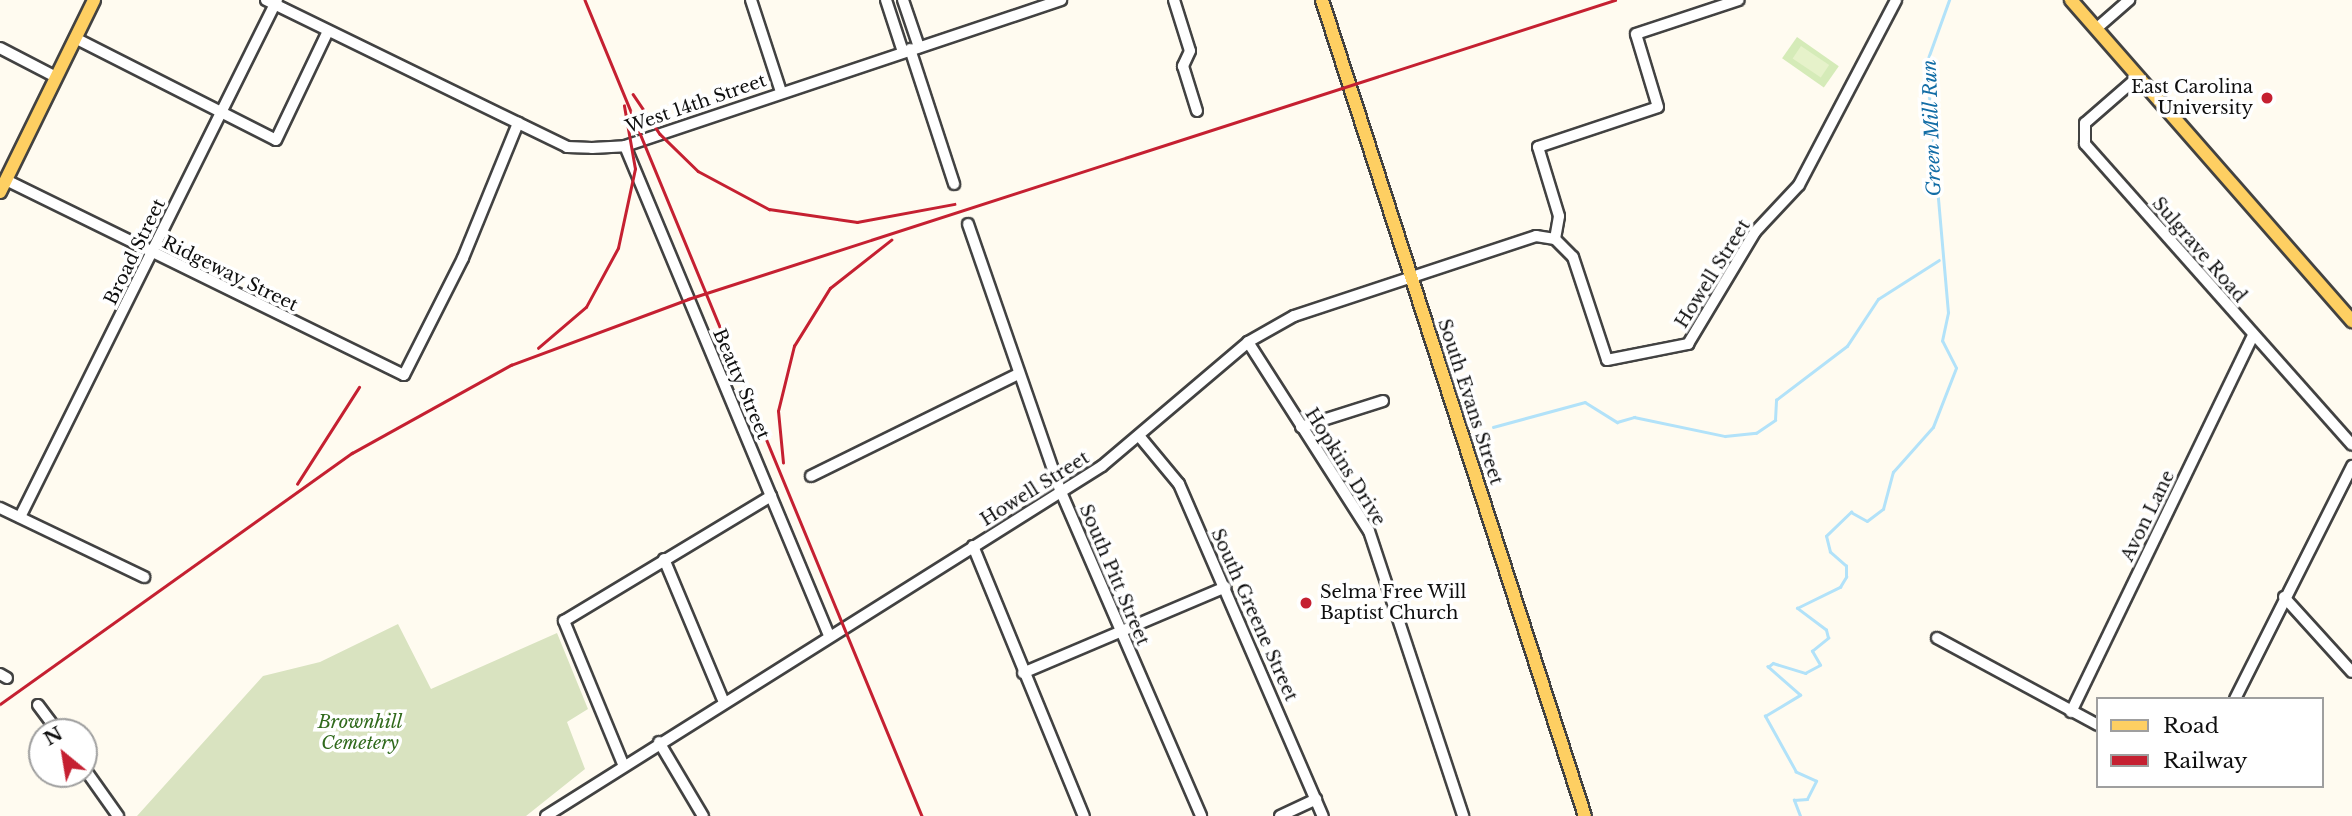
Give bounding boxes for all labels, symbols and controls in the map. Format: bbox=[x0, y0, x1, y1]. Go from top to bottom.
water label: Green Mill Run bbox=[1918, 58, 1946, 198]
street label: West 14th Street bbox=[623, 70, 769, 138]
place label: East Carolina University bbox=[2131, 77, 2253, 119]
marker: East Carolina University bbox=[2259, 90, 2275, 106]
street label: Sulgrave Road bbox=[2147, 193, 2251, 307]
street label: Broad Street bbox=[100, 195, 170, 309]
street label: Howell Street bbox=[1671, 216, 1755, 332]
street label: Ridgeway Street bbox=[158, 232, 302, 316]
street label: South Evans Street bbox=[1433, 316, 1507, 488]
street label: Beatty Street bbox=[708, 325, 774, 443]
street label: Hopkins Drive bbox=[1300, 404, 1390, 530]
street label: Howell Street bbox=[977, 447, 1093, 531]
street label: Avon Lane bbox=[2117, 467, 2179, 565]
street label: South Pitt Street bbox=[1075, 501, 1153, 649]
street label: South Greene Street bbox=[1206, 525, 1302, 705]
place label: Selma Free Will Baptist Church bbox=[1320, 582, 1467, 624]
marker: Selma Free Will Baptist Church bbox=[1298, 595, 1314, 611]
legend bbox=[2096, 697, 2324, 788]
park label: Brownhill Cemetery bbox=[318, 712, 402, 754]
text: Road bbox=[2163, 713, 2219, 739]
north arrow bbox=[28, 718, 98, 788]
text: N bbox=[40, 722, 67, 751]
text: Railway bbox=[2163, 748, 2247, 774]

